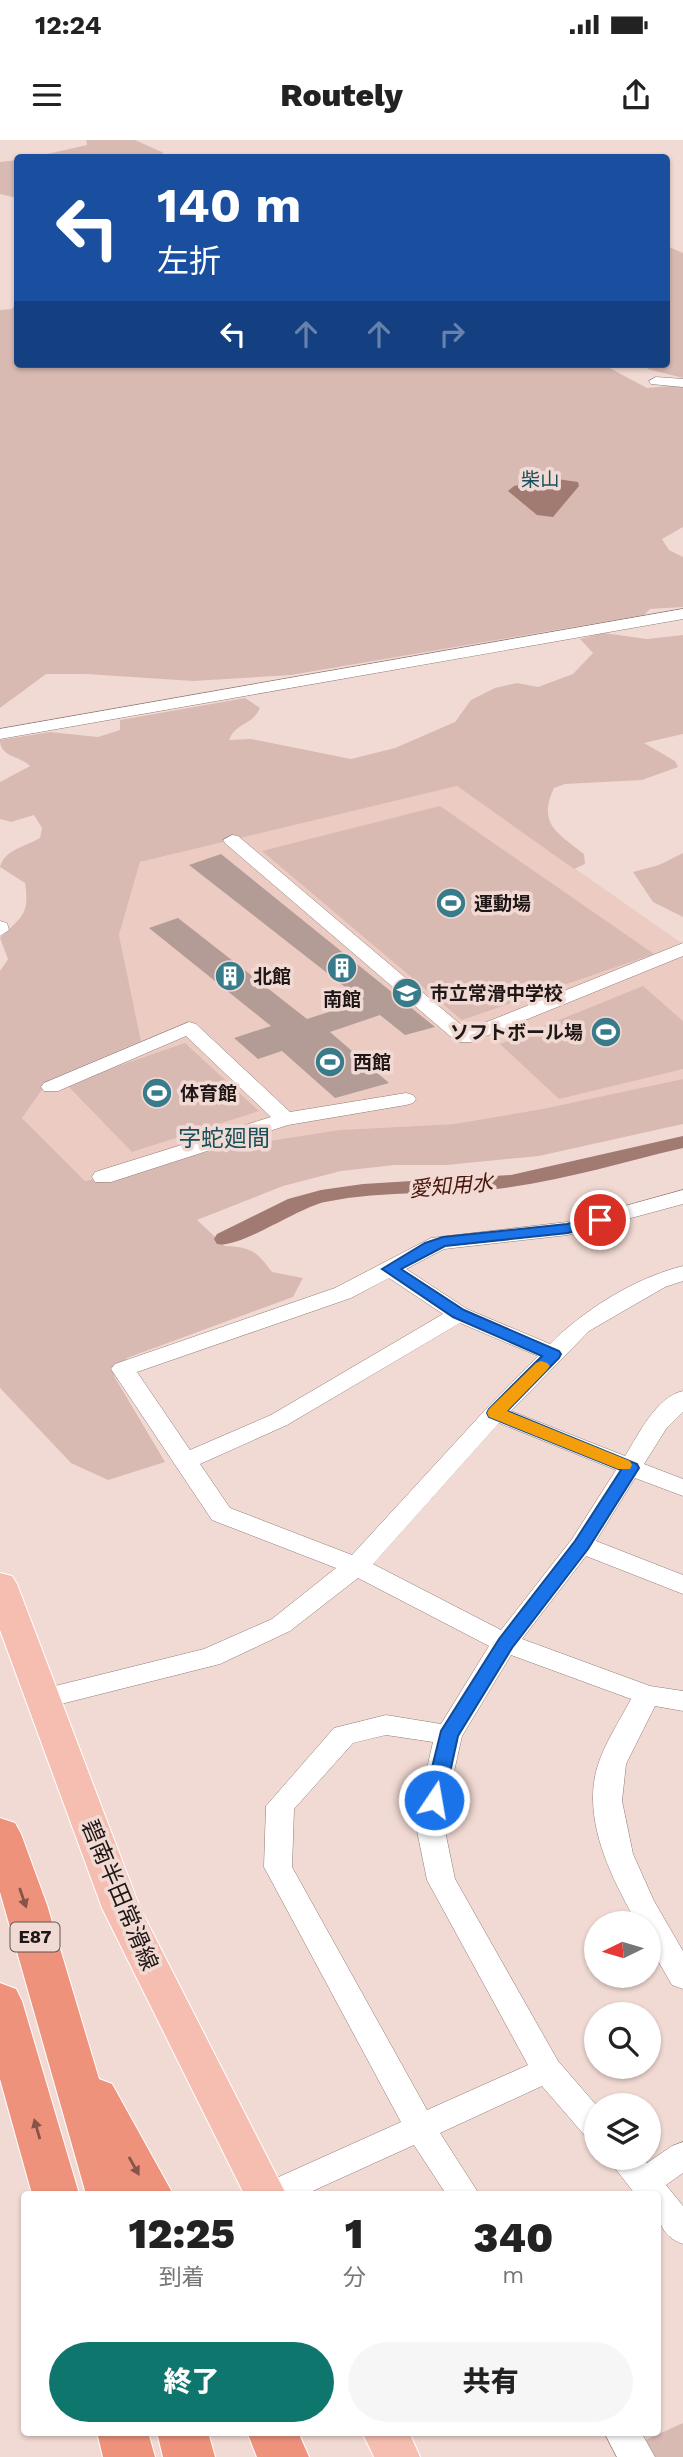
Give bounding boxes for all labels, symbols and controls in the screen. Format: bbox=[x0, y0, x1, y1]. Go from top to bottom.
text: 12:24 bbox=[35, 10, 102, 40]
icon: menu bbox=[28, 76, 66, 114]
text: Routely bbox=[280, 76, 403, 114]
icon: share bbox=[617, 76, 655, 114]
text: 140 m bbox=[157, 176, 301, 234]
icon: left bbox=[42, 182, 133, 273]
text: 左折 bbox=[157, 242, 221, 280]
icon: left bbox=[214, 315, 252, 353]
icon: ahead bbox=[287, 315, 325, 353]
icon: ahead bbox=[360, 315, 398, 353]
icon: right bbox=[433, 315, 471, 353]
district label: 柴山 bbox=[521, 468, 559, 491]
sports icon: 運動場 bbox=[434, 886, 468, 920]
place label: 運動場 bbox=[474, 892, 531, 915]
building icon: 南館 bbox=[325, 951, 359, 985]
building icon: 北館 bbox=[213, 959, 247, 993]
place label: 北館 bbox=[253, 965, 291, 988]
school or university icon: 市立常滑中学校 bbox=[390, 976, 424, 1010]
place label: 市立常滑中学校 bbox=[430, 982, 563, 1005]
place label: 南館 bbox=[323, 988, 361, 1011]
sports icon: ソフトボール場 bbox=[589, 1015, 623, 1049]
place label: ソフトボール場 bbox=[450, 1021, 583, 1044]
sports icon: 西館 bbox=[313, 1045, 347, 1079]
place label: 西館 bbox=[353, 1051, 391, 1074]
sports icon: 体育館 bbox=[140, 1076, 174, 1110]
place label: 体育館 bbox=[180, 1082, 237, 1105]
district label: 字蛇廻間 bbox=[178, 1125, 270, 1152]
water label: 愛知用水 bbox=[408, 1169, 496, 1202]
pin bbox=[570, 1190, 630, 1250]
icon: arrive bbox=[581, 1201, 619, 1239]
position arrow bbox=[397, 1763, 471, 1837]
street label: 碧南半田常滑線 bbox=[76, 1816, 163, 1975]
one-way arrow bbox=[18, 1887, 29, 1908]
north arrow bbox=[584, 1911, 662, 1988]
map controls bbox=[584, 1911, 661, 2170]
road number: E87 bbox=[10, 1922, 60, 1952]
button: search bbox=[584, 2002, 661, 2079]
button: layers bbox=[584, 2093, 661, 2170]
one-way arrow bbox=[32, 2118, 42, 2139]
one-way arrow bbox=[128, 2157, 140, 2177]
text: 12:25 bbox=[129, 2209, 235, 2258]
text: 1 bbox=[345, 2209, 364, 2258]
text: 340 bbox=[473, 2213, 553, 2262]
text: m bbox=[502, 2262, 524, 2289]
text: 到着 bbox=[159, 2264, 205, 2291]
text: 分 bbox=[343, 2264, 366, 2291]
button: 終了 bbox=[49, 2342, 334, 2422]
button: 共有 bbox=[348, 2342, 633, 2422]

